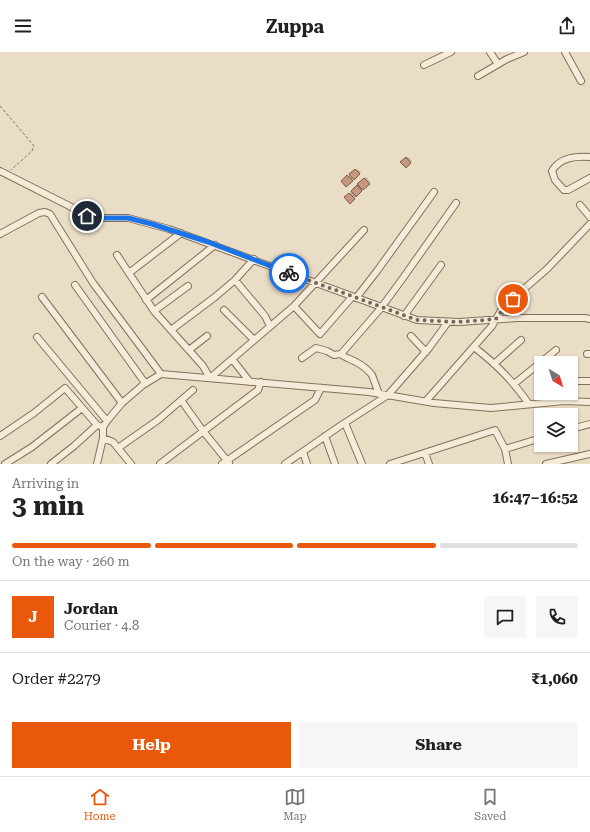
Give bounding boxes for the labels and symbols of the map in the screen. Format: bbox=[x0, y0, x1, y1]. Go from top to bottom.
pin bbox=[70, 199, 104, 233]
courier bbox=[269, 253, 309, 293]
pin bbox=[496, 282, 530, 316]
north arrow bbox=[534, 356, 578, 400]

